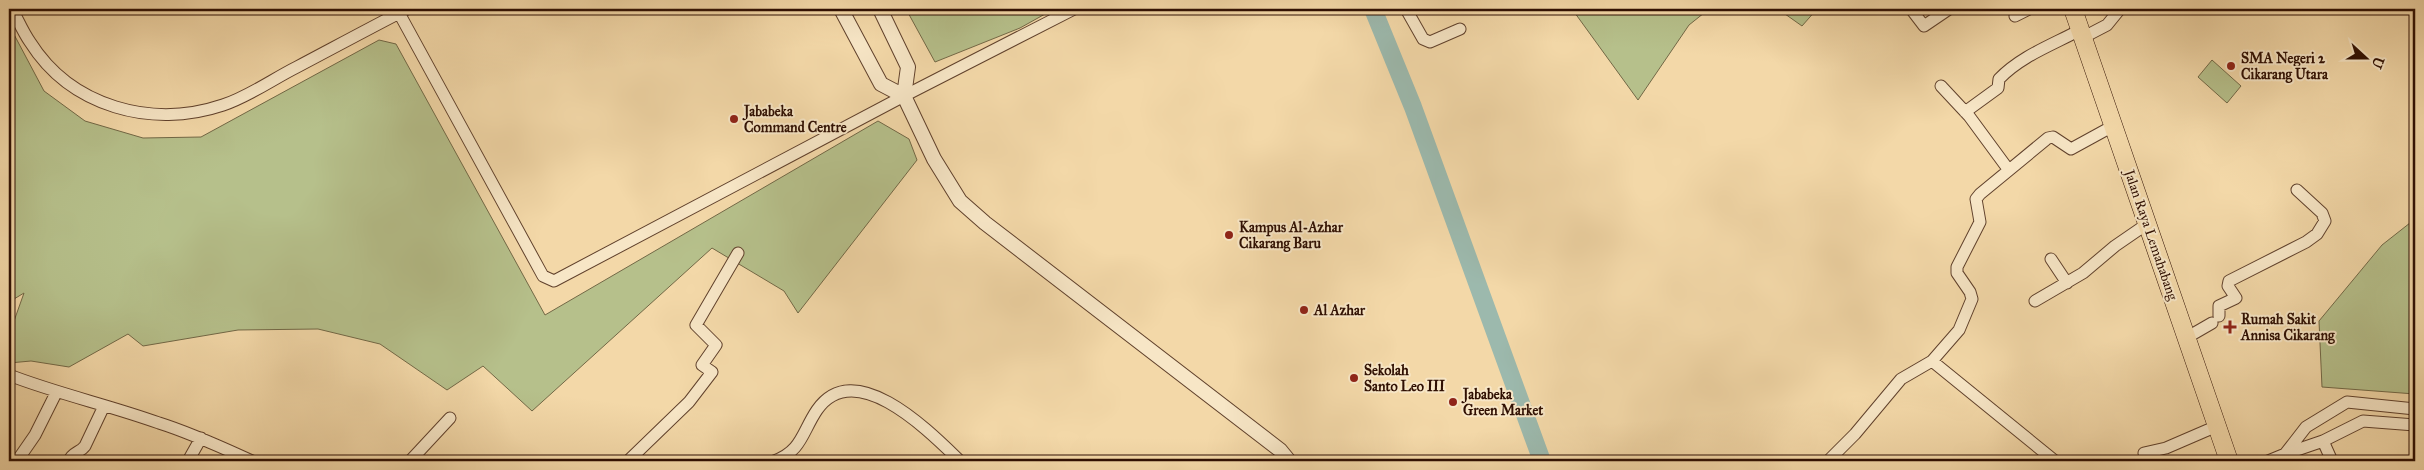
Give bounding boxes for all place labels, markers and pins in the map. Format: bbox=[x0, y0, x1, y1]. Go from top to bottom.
place label: SMA Negeri 2 Cikarang Utara bbox=[2241, 50, 2329, 84]
marker: SMA Negeri 2 Cikarang Utara bbox=[2225, 60, 2237, 72]
place label: Jababeka Command Centre bbox=[742, 103, 847, 136]
marker: Jababeka Command Centre bbox=[728, 113, 740, 125]
place label: Kampus Al-Azhar Cikarang Baru bbox=[1239, 219, 1344, 253]
marker: Kampus Al-Azhar Cikarang Baru bbox=[1223, 229, 1235, 241]
place label: Al Azhar bbox=[1313, 302, 1366, 319]
marker: Al Azhar bbox=[1298, 304, 1310, 316]
place label: Rumah Sakit Annisa Cikarang bbox=[2240, 311, 2335, 345]
marker: Rumah Sakit Annisa Cikarang bbox=[2223, 320, 2237, 334]
place label: Sekolah Santo Leo III bbox=[1364, 362, 1445, 395]
marker: Sekolah Santo Leo III bbox=[1348, 372, 1360, 384]
place label: Jababeka Green Market bbox=[1461, 386, 1543, 419]
marker: Jababeka Green Market bbox=[1447, 396, 1459, 408]

